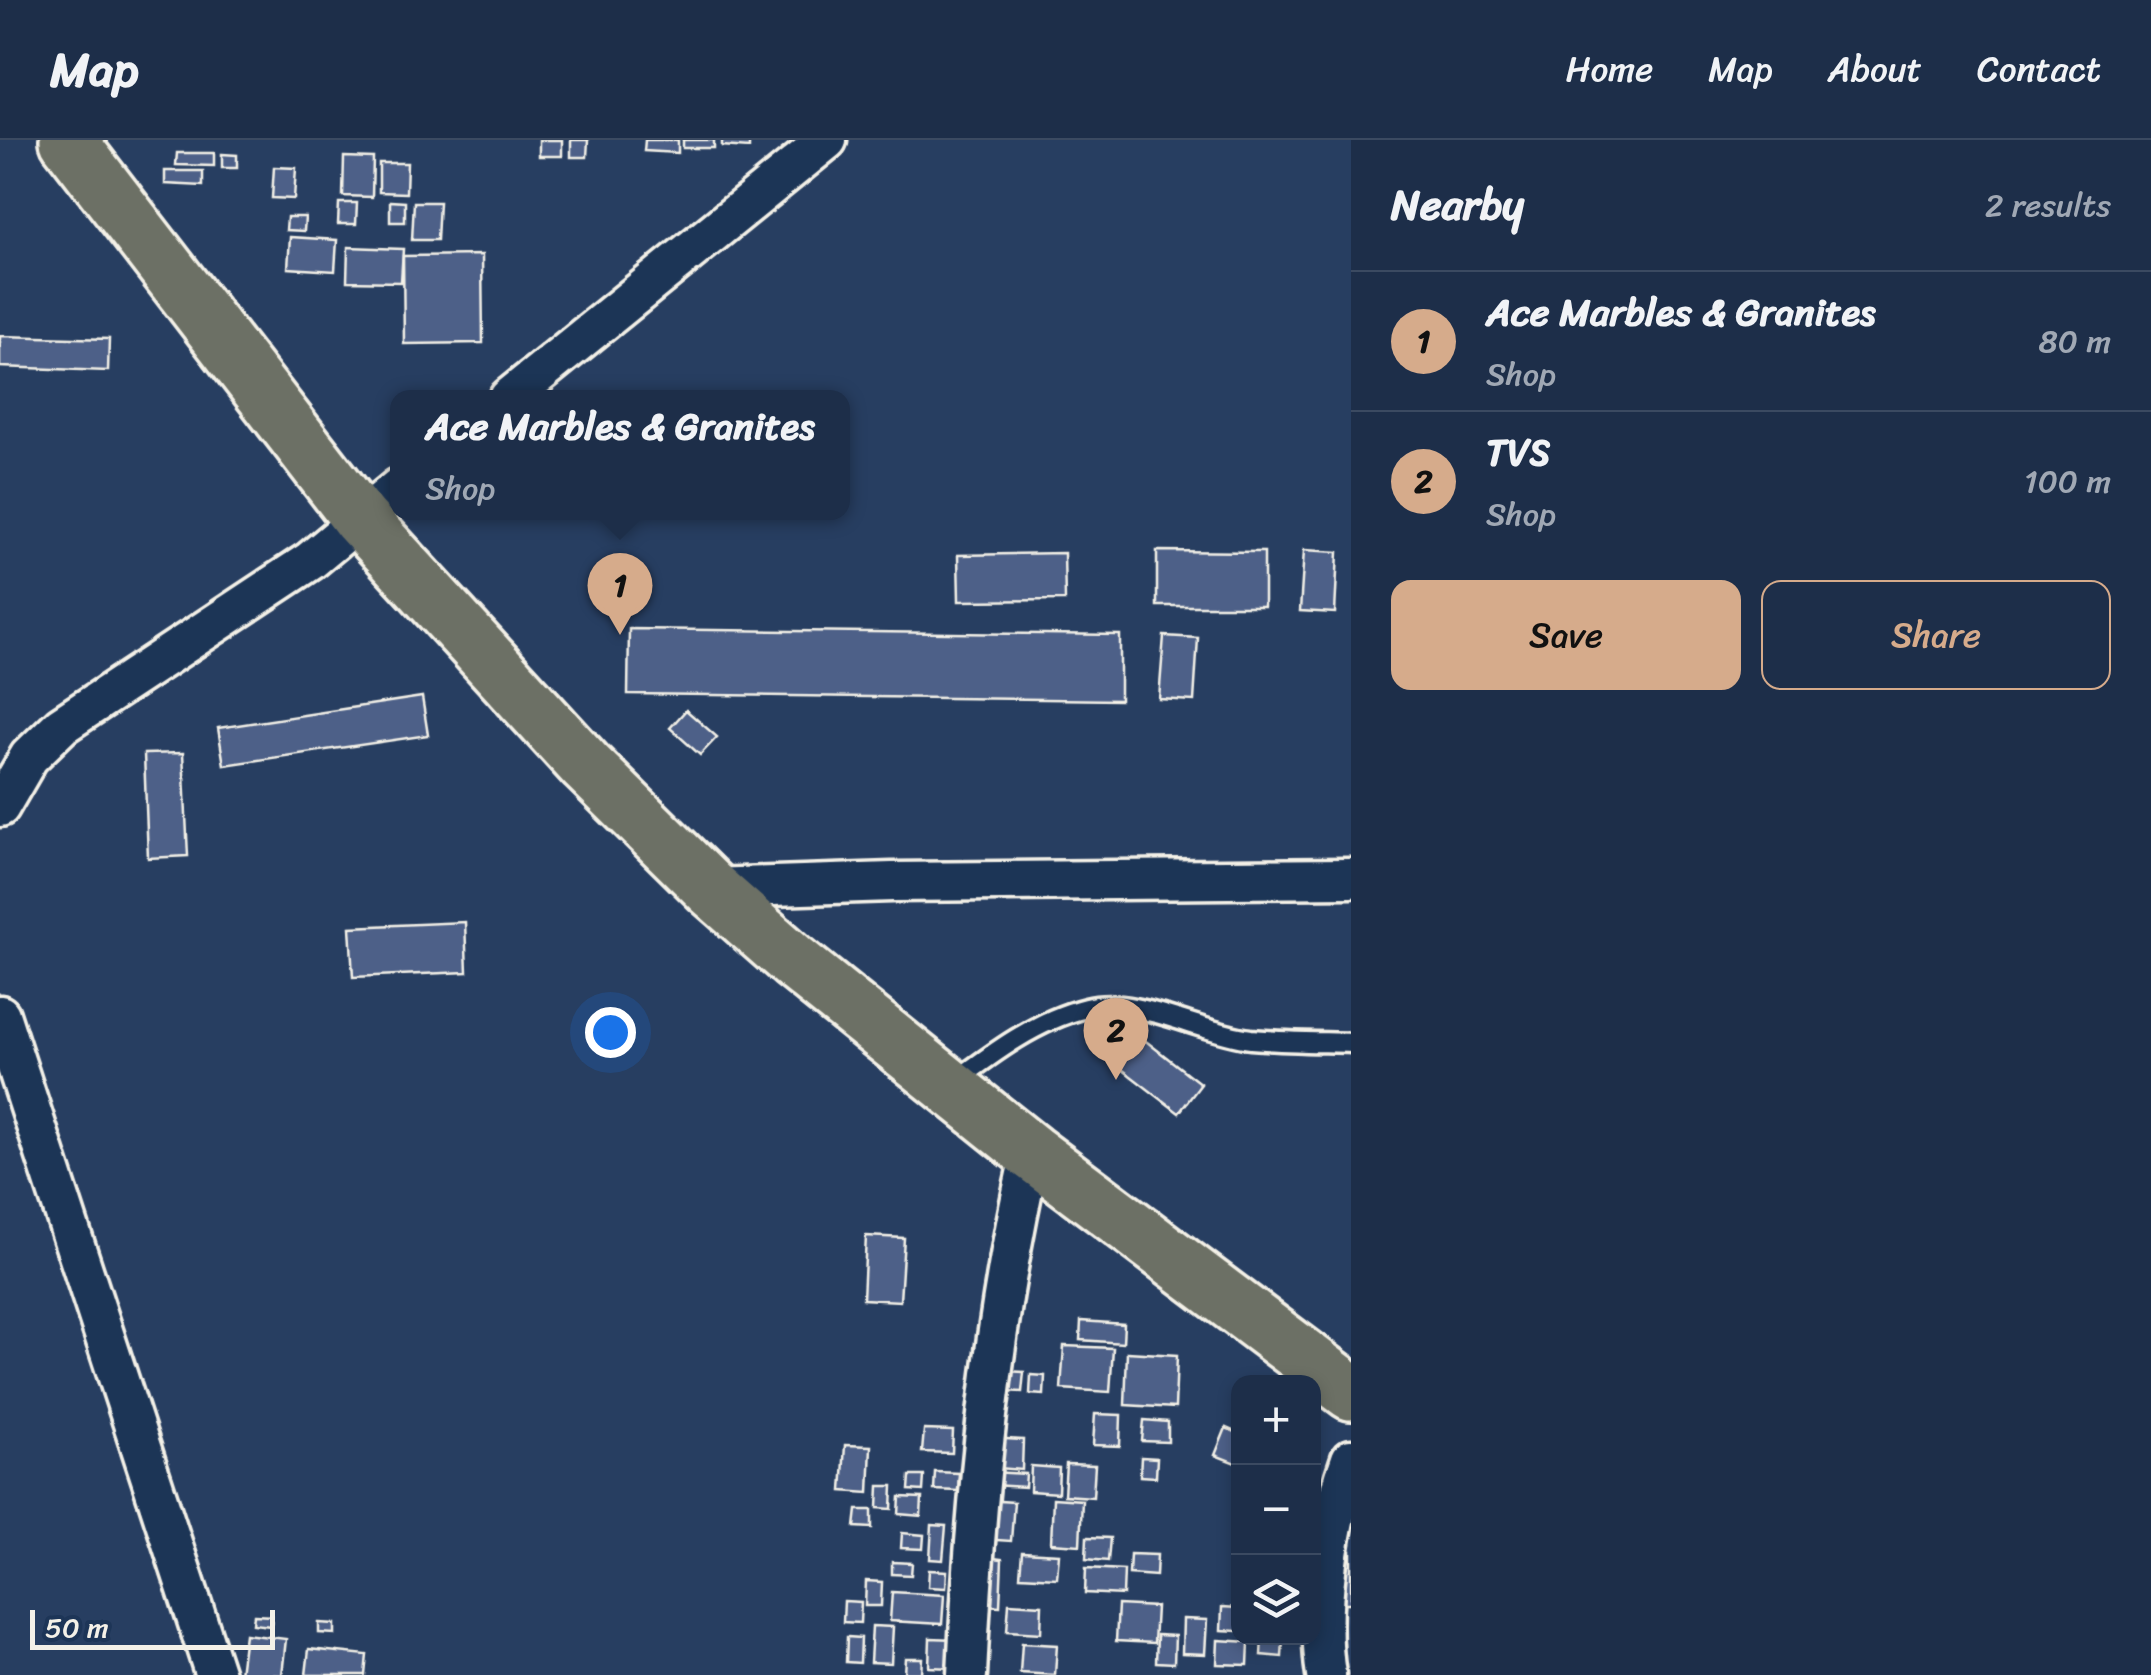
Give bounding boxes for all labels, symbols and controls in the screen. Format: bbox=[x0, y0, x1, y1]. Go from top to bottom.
text: Map bbox=[50, 27, 139, 112]
text: Home bbox=[1566, 38, 1653, 100]
text: Map bbox=[1708, 38, 1773, 100]
text: About bbox=[1828, 38, 1922, 100]
text: Contact bbox=[1977, 38, 2101, 100]
text: Nearby bbox=[1391, 168, 1524, 242]
text: 2 results bbox=[1985, 177, 2111, 234]
text: Ace Marbles & Granites bbox=[1486, 279, 1876, 346]
text: 1 bbox=[1417, 313, 1430, 370]
text: 80 m bbox=[2039, 313, 2111, 370]
text: Shop bbox=[1486, 346, 1556, 403]
popup bbox=[390, 390, 850, 520]
text: Ace Marbles & Granites bbox=[425, 393, 815, 460]
text: TVS bbox=[1486, 419, 1550, 486]
text: 2 bbox=[1414, 453, 1433, 510]
text: 100 m bbox=[2024, 453, 2111, 510]
text: Shop bbox=[425, 460, 495, 517]
text: Shop bbox=[1486, 486, 1556, 543]
pin: 1 bbox=[588, 552, 652, 635]
button: Save bbox=[1391, 580, 1741, 690]
button: Share bbox=[1761, 580, 2111, 690]
pin: 2 bbox=[1084, 998, 1148, 1080]
your location bbox=[585, 1007, 636, 1058]
map controls bbox=[1231, 1375, 1321, 1645]
button: + bbox=[1231, 1375, 1321, 1465]
button: − bbox=[1231, 1465, 1321, 1555]
button: layers bbox=[1231, 1555, 1321, 1645]
text: 50 m bbox=[45, 1603, 109, 1652]
scale bar bbox=[30, 1605, 275, 1650]

